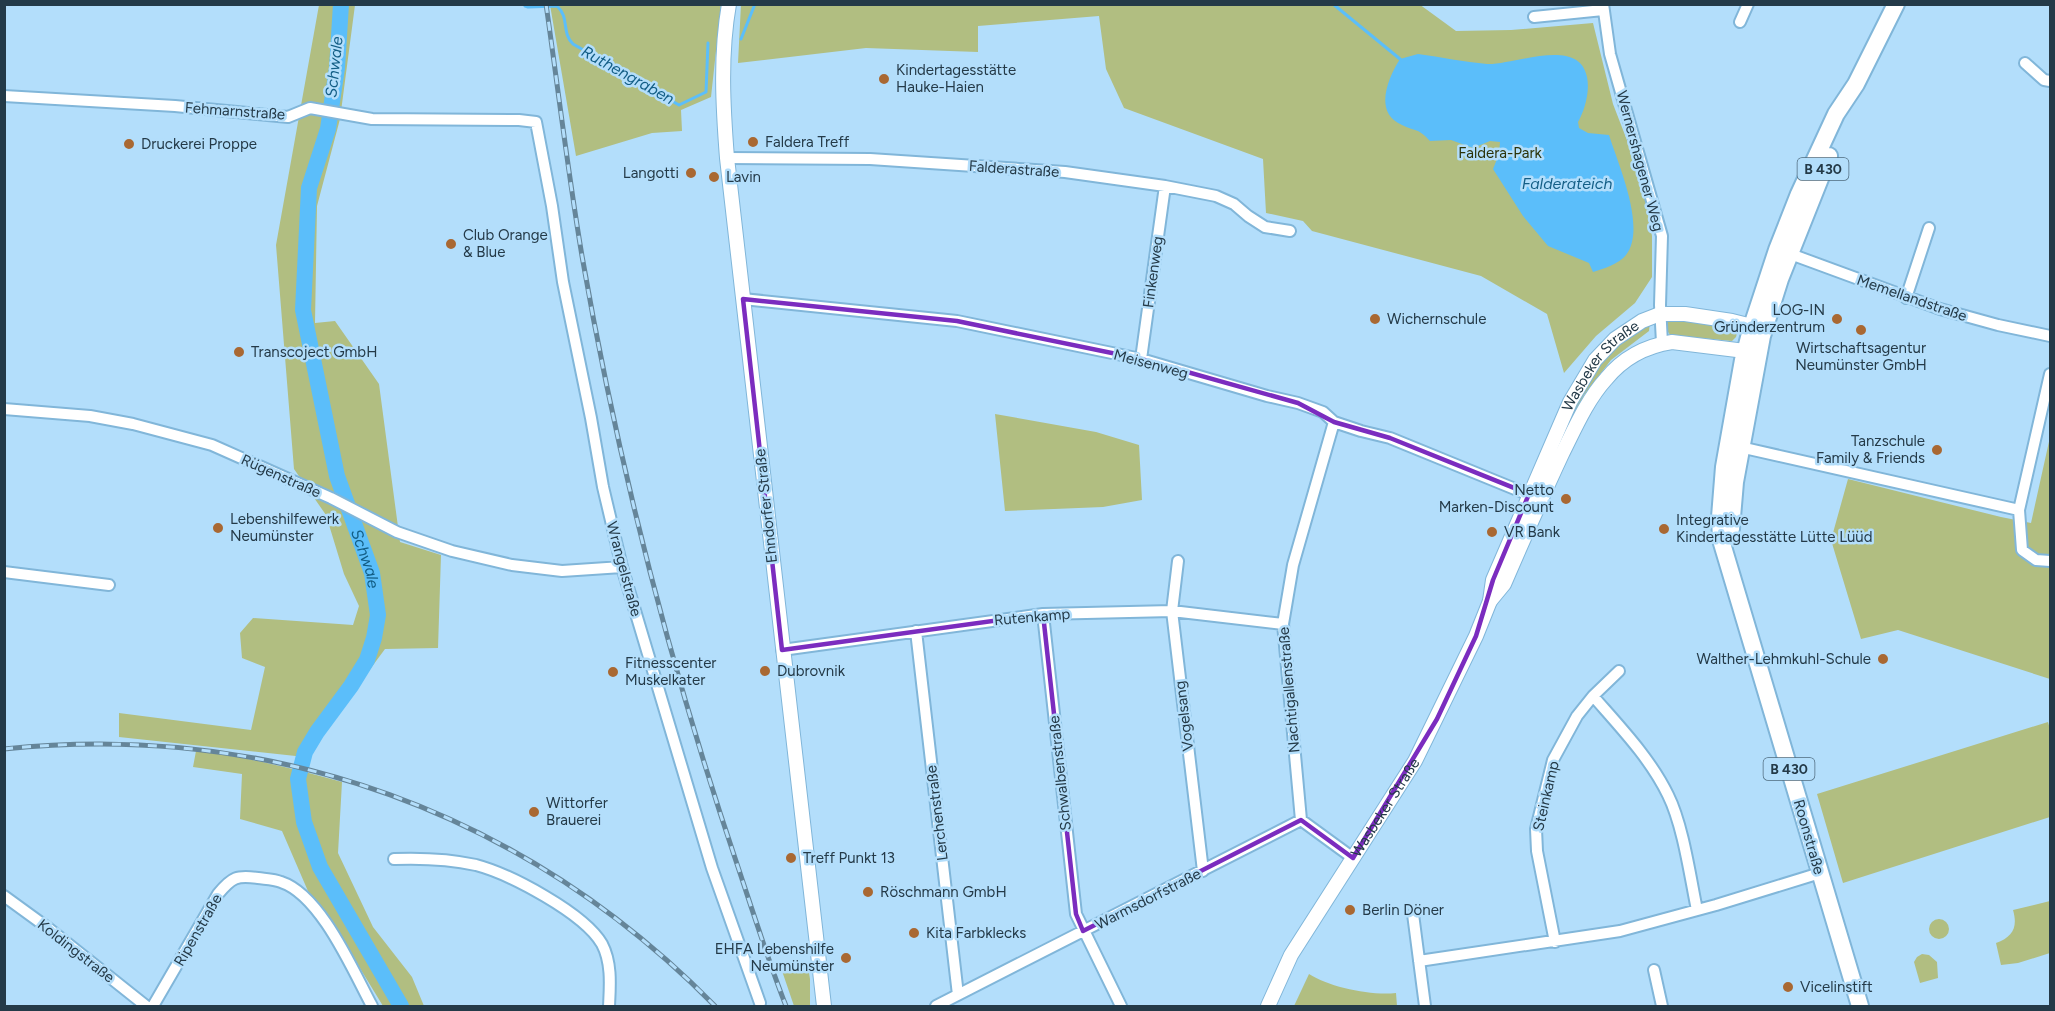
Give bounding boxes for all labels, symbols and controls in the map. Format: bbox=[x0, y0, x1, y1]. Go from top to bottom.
water label: Schwale bbox=[321, 35, 347, 99]
water label: Ruthengraben bbox=[578, 42, 678, 108]
place label: Kindertagesstätte Hauke-Haien bbox=[896, 61, 1016, 96]
marker: Kindertagesstätte Hauke-Haien bbox=[877, 72, 891, 86]
street label: Wernershagener Weg bbox=[1613, 89, 1667, 233]
street label: Fehmarnstraße bbox=[184, 99, 286, 123]
place label: Faldera Treff bbox=[765, 133, 850, 151]
place label: Druckerei Proppe bbox=[141, 135, 257, 153]
marker: Faldera Treff bbox=[746, 135, 760, 149]
marker: Druckerei Proppe bbox=[122, 137, 136, 151]
park label: Faldera-Park bbox=[1458, 144, 1542, 162]
street label: Falderastraße bbox=[968, 157, 1060, 181]
road number: B 430 bbox=[1798, 158, 1848, 180]
place label: Langotti bbox=[623, 164, 679, 182]
marker: Langotti bbox=[684, 166, 698, 180]
place label: Lavin bbox=[726, 168, 761, 186]
marker: Lavin bbox=[707, 170, 721, 184]
water label: Falderateich bbox=[1522, 174, 1612, 193]
place label: Club Orange & Blue bbox=[463, 226, 548, 261]
street label: Finkenweg bbox=[1139, 235, 1167, 309]
marker: Club Orange & Blue bbox=[444, 237, 458, 251]
street label: Memellandstraße bbox=[1855, 271, 1969, 325]
place label: LOG-IN Gründerzentrum bbox=[1714, 301, 1825, 336]
place label: Wichernschule bbox=[1387, 310, 1486, 328]
marker: Wichernschule bbox=[1368, 312, 1382, 326]
marker: LOG-IN Gründerzentrum bbox=[1830, 312, 1844, 326]
street label: Wasbeker Straße bbox=[1558, 317, 1642, 414]
marker: Wirtschaftsagentur Neumünster GmbH bbox=[1854, 323, 1868, 337]
place label: Wirtschaftsagentur Neumünster GmbH bbox=[1795, 339, 1927, 374]
place label: Transcoject GmbH bbox=[251, 343, 377, 361]
marker: Transcoject GmbH bbox=[232, 345, 246, 359]
street label: Meisenweg bbox=[1112, 345, 1190, 383]
place label: Tanzschule Family & Friends bbox=[1816, 432, 1925, 467]
marker: Tanzschule Family & Friends bbox=[1930, 443, 1944, 457]
street label: Ehndorfer Straße bbox=[751, 448, 781, 564]
street label: Rügenstraße bbox=[238, 450, 324, 502]
place label: Netto Marken-Discount bbox=[1439, 481, 1554, 516]
marker: Netto Marken-Discount bbox=[1559, 492, 1573, 506]
place label: Lebenshilfewerk Neumünster bbox=[230, 510, 340, 545]
place label: Integrative Kindertagesstätte Lütte Lüüd bbox=[1676, 511, 1873, 546]
street label: Wrangelstraße bbox=[603, 519, 645, 619]
marker: Lebenshilfewerk Neumünster bbox=[211, 521, 225, 535]
marker: Integrative Kindertagesstätte Lütte Lüüd bbox=[1657, 522, 1671, 536]
place label: VR Bank bbox=[1504, 523, 1561, 541]
marker: VR Bank bbox=[1485, 525, 1499, 539]
water label: Schwale bbox=[347, 526, 384, 590]
street label: Rutenkamp bbox=[993, 605, 1071, 629]
street label: Nachtigallenstraße bbox=[1275, 626, 1303, 754]
place label: Walther-Lehmkuhl-Schule bbox=[1696, 650, 1871, 668]
marker: Walther-Lehmkuhl-Schule bbox=[1876, 652, 1890, 666]
place label: Fitnesscenter Muskelkater bbox=[625, 654, 716, 689]
place label: Dubrovnik bbox=[777, 662, 846, 680]
marker: Dubrovnik bbox=[758, 664, 772, 678]
marker: Fitnesscenter Muskelkater bbox=[606, 665, 620, 679]
street label: Vogelsang bbox=[1171, 680, 1197, 752]
street label: Schwalbenstraße bbox=[1045, 715, 1075, 831]
street label: Wasbeker Straße bbox=[1347, 755, 1424, 860]
road number: B 430 bbox=[1764, 758, 1814, 780]
street label: Steinkamp bbox=[1529, 759, 1563, 833]
street label: Lerchenstraße bbox=[922, 764, 952, 862]
place label: Wittorfer Brauerei bbox=[546, 794, 608, 829]
street label: Roonstraße bbox=[1790, 797, 1828, 877]
marker: Wittorfer Brauerei bbox=[527, 805, 541, 819]
place label: Treff Punkt 13 bbox=[803, 849, 895, 867]
marker: Treff Punkt 13 bbox=[784, 851, 798, 865]
street label: Warmsdorfstraße bbox=[1092, 865, 1204, 933]
place label: Röschmann GmbH bbox=[880, 883, 1007, 901]
marker: Röschmann GmbH bbox=[861, 885, 875, 899]
street label: Ripenstraße bbox=[170, 891, 226, 969]
place label: Berlin Döner bbox=[1362, 901, 1444, 919]
marker: Berlin Döner bbox=[1343, 903, 1357, 917]
street label: Koldingstraße bbox=[34, 915, 118, 987]
place label: Kita Farbklecks bbox=[926, 924, 1026, 942]
marker: Kita Farbklecks bbox=[907, 926, 921, 940]
place label: EHFA Lebenshilfe Neumünster bbox=[715, 940, 834, 975]
marker: EHFA Lebenshilfe Neumünster bbox=[839, 951, 853, 965]
place label: Vicelinstift bbox=[1800, 978, 1873, 996]
marker: Vicelinstift bbox=[1781, 980, 1795, 994]

